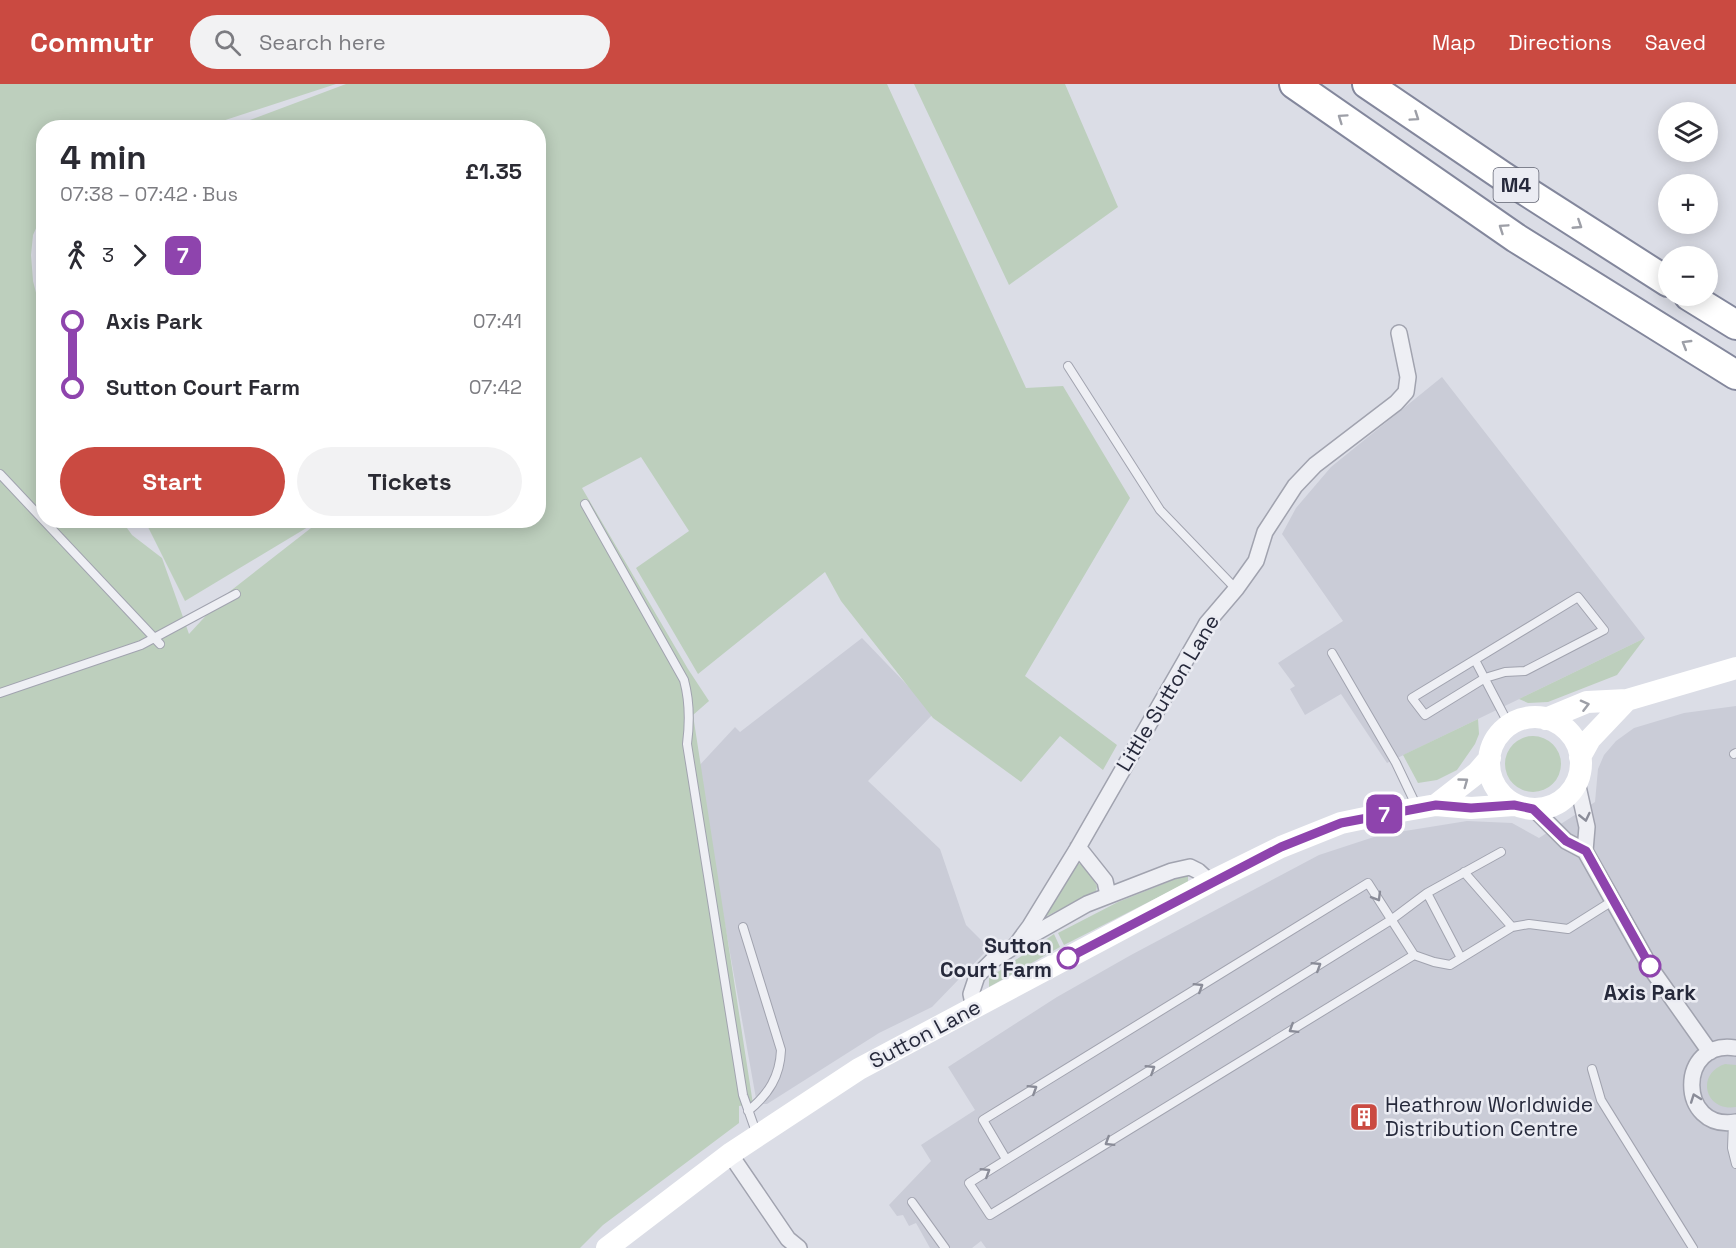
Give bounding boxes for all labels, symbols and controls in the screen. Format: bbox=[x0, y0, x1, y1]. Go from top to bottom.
search box bbox=[190, 15, 610, 69]
text: Commutr bbox=[30, 24, 154, 60]
icon: search bbox=[211, 26, 244, 59]
text: Search here bbox=[259, 28, 386, 56]
text: Map bbox=[1432, 29, 1476, 56]
text: Directions bbox=[1509, 29, 1612, 56]
text: Saved bbox=[1645, 29, 1706, 56]
map controls bbox=[1658, 102, 1718, 306]
button: layers bbox=[1658, 102, 1718, 162]
one-way arrow bbox=[1408, 110, 1419, 121]
one-way arrow bbox=[1338, 114, 1349, 125]
text: 4 min bbox=[60, 137, 147, 179]
text: £1.35 bbox=[465, 157, 522, 185]
road number: M4 bbox=[1494, 168, 1538, 202]
button: + bbox=[1658, 174, 1718, 234]
text: 07:38 – 07:42 · Bus bbox=[60, 181, 238, 207]
one-way arrow bbox=[1571, 217, 1582, 228]
one-way arrow bbox=[1498, 225, 1509, 236]
icon: walk bbox=[60, 239, 93, 272]
icon: forward bbox=[123, 239, 156, 272]
text: 3 bbox=[102, 242, 114, 268]
text: 7 bbox=[177, 242, 189, 269]
button: − bbox=[1658, 246, 1718, 306]
text: Axis Park bbox=[106, 307, 203, 335]
text: 07:41 bbox=[473, 308, 522, 334]
one-way arrow bbox=[1682, 340, 1692, 352]
text: Sutton Court Farm bbox=[106, 373, 300, 401]
text: 07:42 bbox=[469, 374, 522, 400]
button: Start bbox=[60, 447, 285, 516]
button: Tickets bbox=[297, 447, 522, 516]
street label: Little Sutton Lane bbox=[1110, 609, 1225, 776]
one-way arrow bbox=[1580, 699, 1590, 712]
one-way arrow bbox=[1457, 778, 1468, 789]
line badge: 7 bbox=[1364, 794, 1404, 834]
text: 7 bbox=[1378, 801, 1390, 828]
one-way arrow bbox=[1577, 811, 1590, 821]
one-way arrow bbox=[1369, 891, 1381, 901]
place label: Sutton Court Farm bbox=[940, 932, 1052, 983]
marker: Sutton Court Farm bbox=[1057, 947, 1079, 969]
marker: Axis Park bbox=[1639, 955, 1661, 977]
one-way arrow bbox=[1311, 962, 1321, 974]
place label: Axis Park bbox=[1604, 979, 1696, 1006]
one-way arrow bbox=[1193, 983, 1203, 995]
street label: Sutton Lane bbox=[864, 993, 985, 1074]
one-way arrow bbox=[1289, 1022, 1299, 1034]
one-way arrow bbox=[1145, 1065, 1155, 1077]
one-way arrow bbox=[1026, 1086, 1037, 1097]
place label: Heathrow Worldwide Distribution Centre bbox=[1385, 1091, 1593, 1142]
one-way arrow bbox=[1689, 1093, 1702, 1104]
building icon: Heathrow Worldwide Distribution Centre bbox=[1348, 1101, 1380, 1133]
one-way arrow bbox=[1105, 1135, 1115, 1147]
one-way arrow bbox=[980, 1168, 990, 1180]

